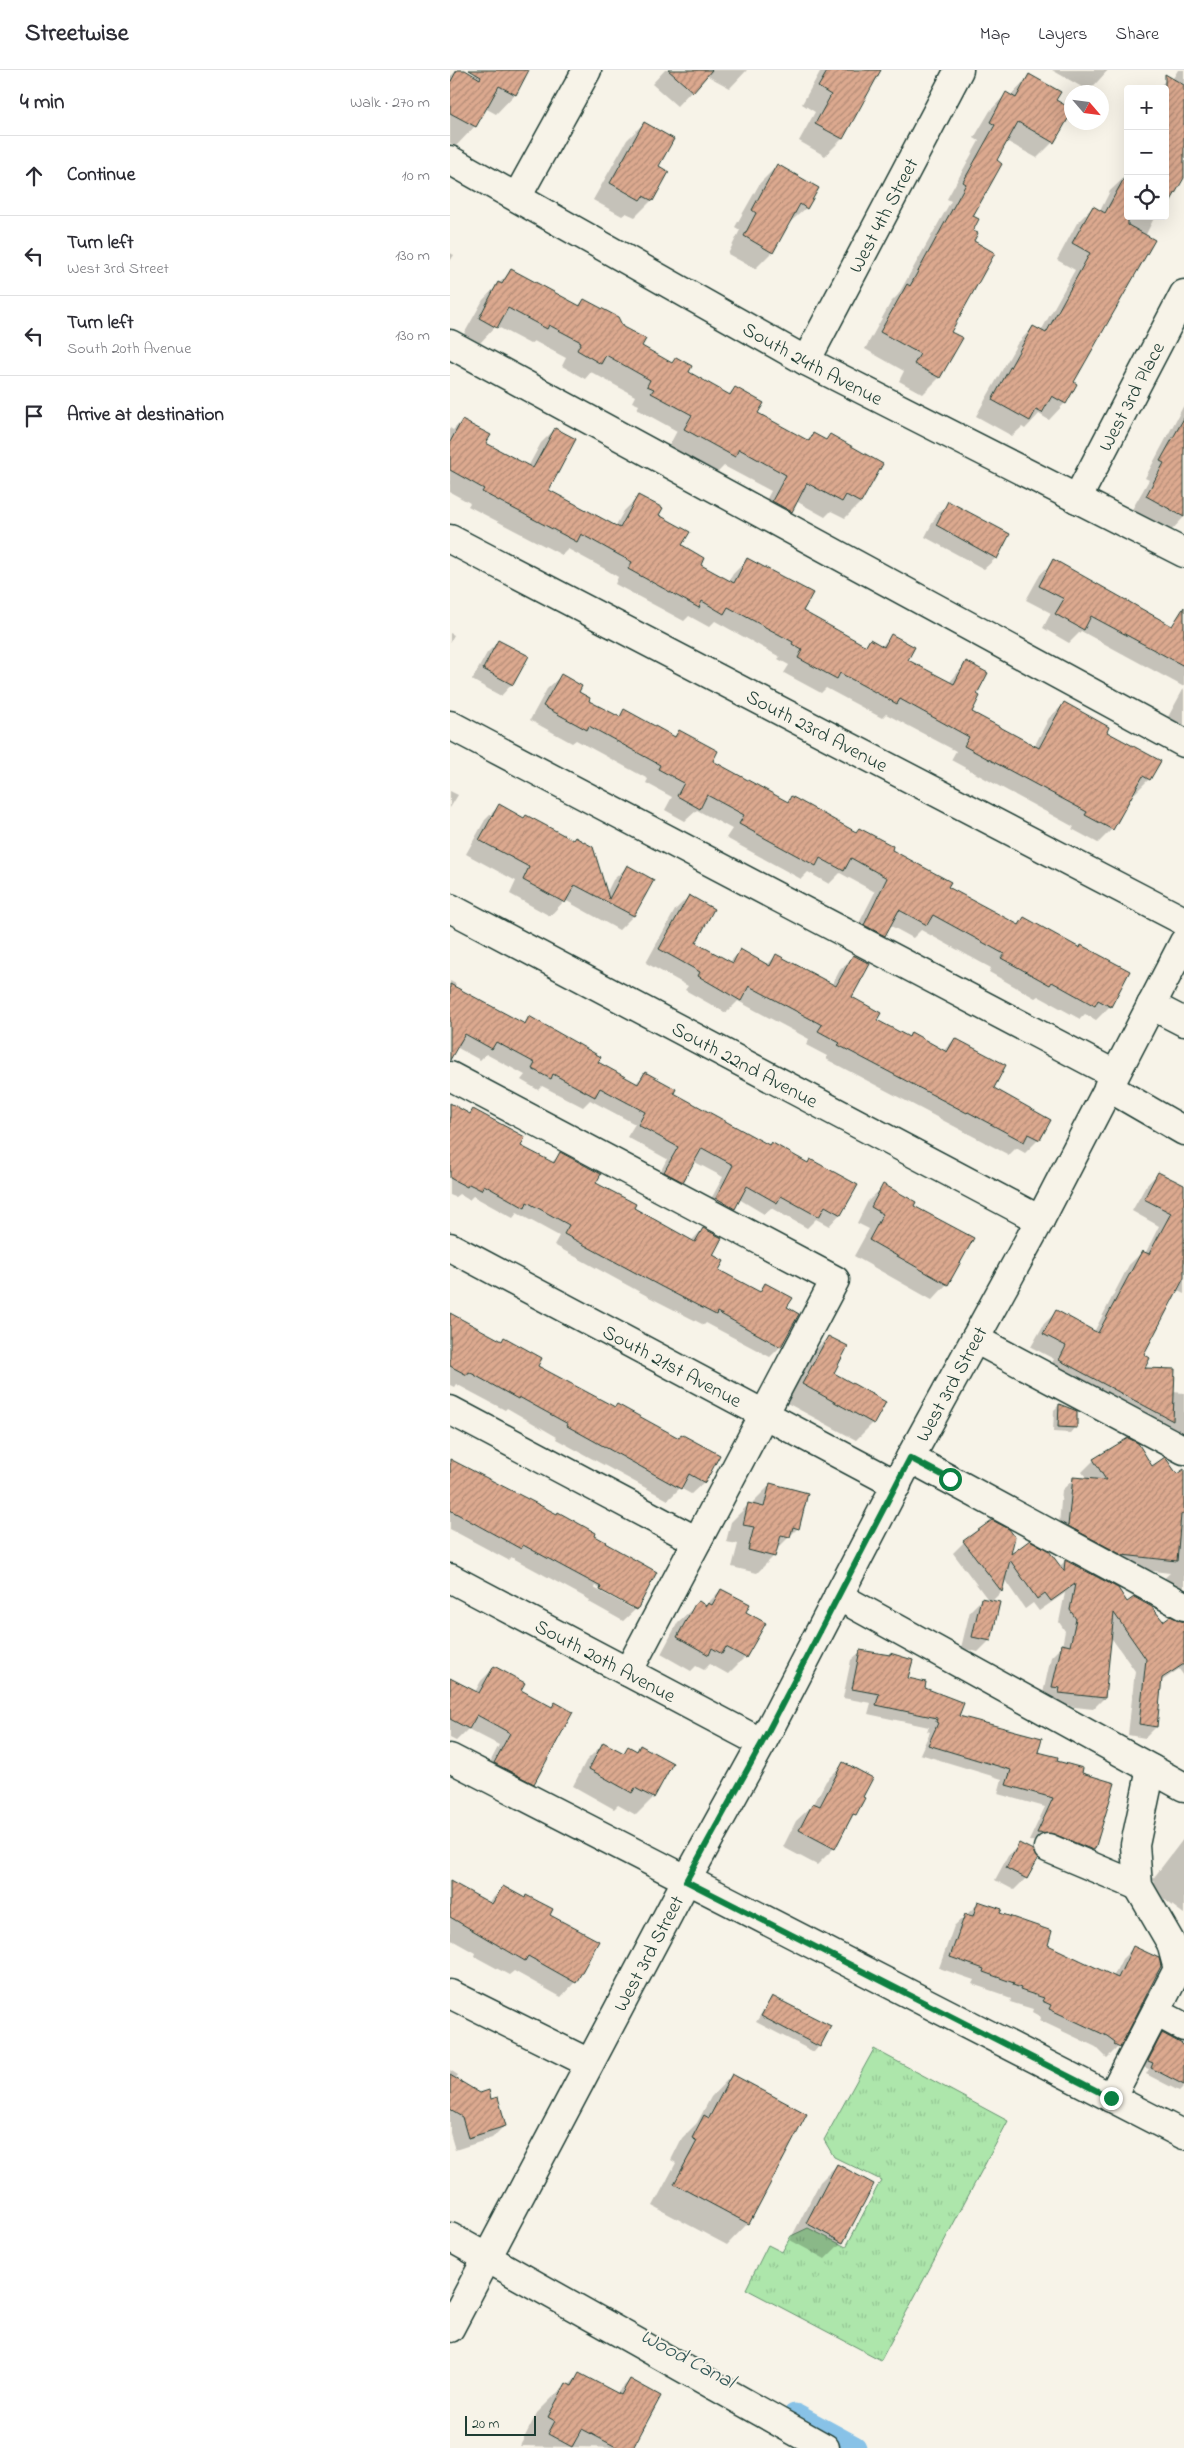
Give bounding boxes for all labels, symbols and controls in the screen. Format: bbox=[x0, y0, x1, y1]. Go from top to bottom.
text: Streetwise bbox=[25, 17, 129, 52]
text: Map bbox=[980, 22, 1010, 48]
text: Layers bbox=[1038, 22, 1088, 48]
text: Share bbox=[1116, 22, 1159, 48]
north arrow bbox=[1064, 85, 1109, 130]
map controls bbox=[1124, 85, 1169, 220]
button: + bbox=[1124, 85, 1169, 130]
text: 4 min bbox=[20, 88, 64, 118]
text: Walk · 270 m bbox=[350, 91, 430, 115]
button: − bbox=[1124, 130, 1169, 175]
street label: West 4th Street bbox=[843, 153, 927, 279]
icon: ahead bbox=[20, 162, 48, 190]
text: Continue bbox=[67, 162, 135, 189]
text: 10 m bbox=[402, 164, 430, 188]
button: locate bbox=[1124, 175, 1169, 220]
text: Turn left bbox=[67, 230, 134, 257]
icon: left bbox=[20, 242, 48, 270]
text: 130 m bbox=[395, 244, 430, 268]
text: West 3rd Street bbox=[67, 257, 169, 281]
text: Turn left bbox=[67, 310, 134, 337]
street label: South 24th Avenue bbox=[736, 316, 887, 415]
icon: left bbox=[20, 322, 48, 350]
text: 130 m bbox=[395, 324, 430, 348]
text: South 20th Avenue bbox=[67, 337, 191, 361]
street label: West 3rd Place bbox=[1092, 338, 1173, 457]
icon: arrive bbox=[20, 402, 48, 430]
text: Arrive at destination bbox=[67, 402, 224, 429]
street label: South 23rd Avenue bbox=[740, 683, 892, 781]
street label: South 22nd Avenue bbox=[666, 1016, 822, 1117]
street label: South 21st Avenue bbox=[596, 1319, 746, 1417]
street label: West 3rd Street bbox=[910, 1322, 996, 1448]
route start bbox=[939, 1468, 962, 1491]
street label: South 20th Avenue bbox=[529, 1613, 680, 1712]
street label: West 3rd Street bbox=[608, 1891, 693, 2017]
route end bbox=[1100, 2087, 1123, 2110]
water label: Wood Canal bbox=[634, 2322, 742, 2398]
scale bar bbox=[465, 2413, 536, 2436]
text: 20 m bbox=[472, 2414, 499, 2435]

